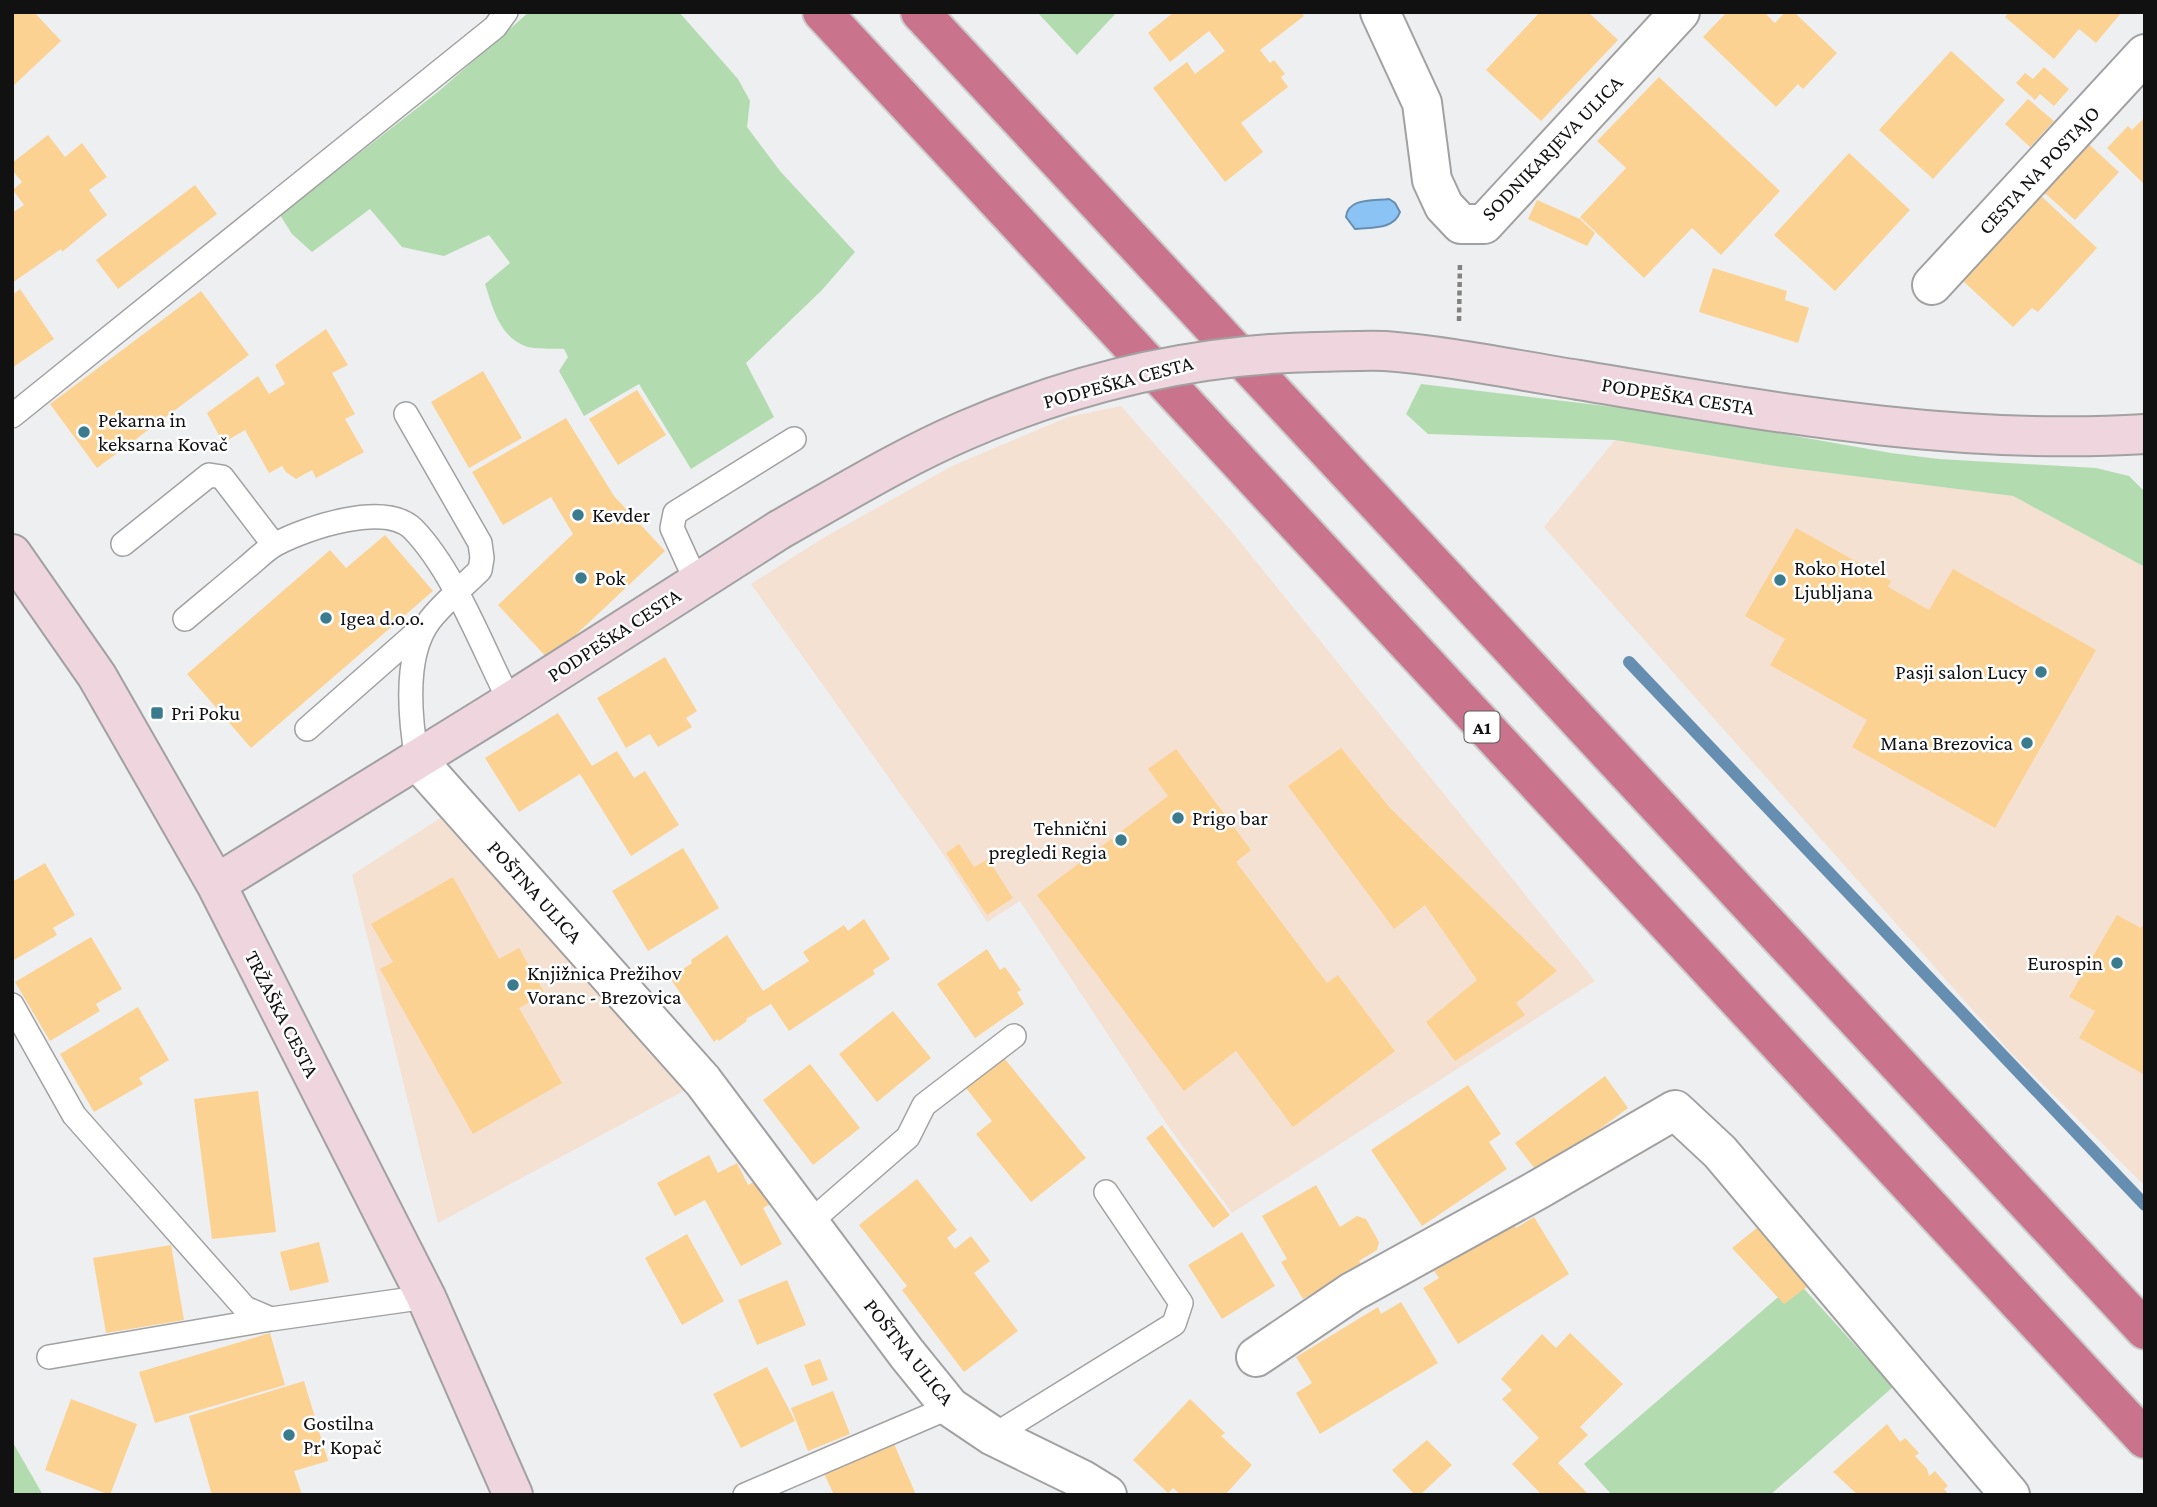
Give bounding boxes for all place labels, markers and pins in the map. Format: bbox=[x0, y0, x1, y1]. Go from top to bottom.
place label: Pekarna in keksarna Kovač bbox=[98, 408, 228, 456]
marker: Pekarna in keksarna Kovač bbox=[76, 424, 92, 440]
place label: Kevder bbox=[592, 503, 651, 527]
marker: Kevder bbox=[570, 507, 586, 523]
place label: Roko Hotel Ljubljana bbox=[1794, 556, 1886, 604]
place label: Pok bbox=[595, 566, 626, 590]
marker: Pok bbox=[573, 570, 589, 586]
marker: Roko Hotel Ljubljana bbox=[1772, 572, 1788, 588]
place label: Igea d.o.o. bbox=[340, 606, 424, 630]
marker: Igea d.o.o. bbox=[318, 610, 334, 626]
place label: Pasji salon Lucy bbox=[1895, 660, 2027, 684]
marker: Pasji salon Lucy bbox=[2033, 664, 2049, 680]
place label: Pri Poku bbox=[171, 701, 240, 725]
marker: Pri Poku bbox=[149, 705, 165, 721]
place label: Mana Brezovica bbox=[1880, 731, 2013, 755]
marker: Mana Brezovica bbox=[2019, 735, 2035, 751]
place label: Prigo bar bbox=[1192, 806, 1268, 830]
marker: Prigo bar bbox=[1170, 810, 1186, 826]
place label: Tehnični pregledi Regia bbox=[988, 816, 1107, 864]
marker: Tehnični pregledi Regia bbox=[1113, 832, 1129, 848]
place label: Eurospin bbox=[2027, 951, 2103, 975]
marker: Eurospin bbox=[2109, 955, 2125, 971]
place label: Knjižnica Prežihov Voranc - Brezovica bbox=[527, 961, 682, 1009]
marker: Knjižnica Prežihov Voranc - Brezovica bbox=[505, 977, 521, 993]
place label: Gostilna Pr' Kopač bbox=[303, 1411, 382, 1459]
marker: Gostilna Pr' Kopač bbox=[281, 1427, 297, 1443]

